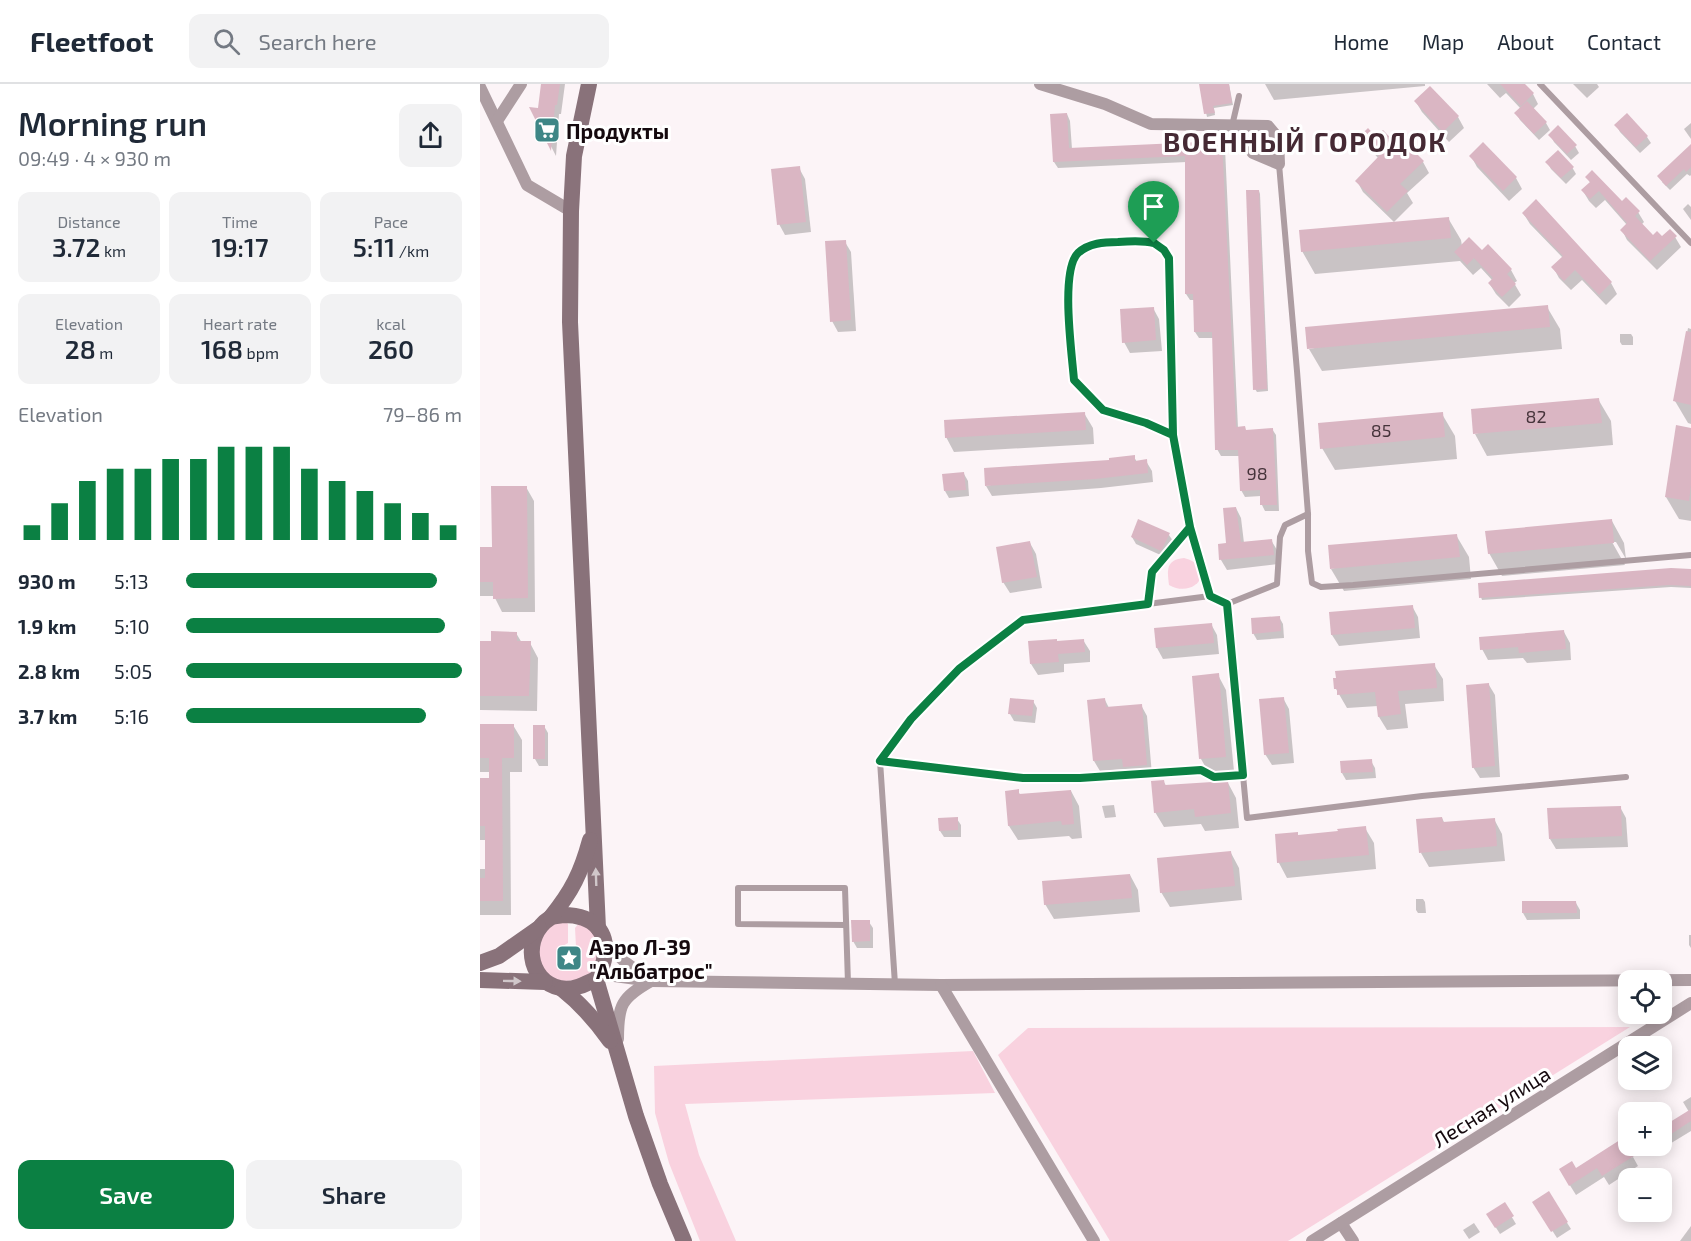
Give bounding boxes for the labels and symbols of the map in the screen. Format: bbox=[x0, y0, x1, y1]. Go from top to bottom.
supermarket icon: Продукты bbox=[532, 115, 562, 145]
place label: Продукты bbox=[566, 118, 669, 143]
district label: ВОЕННЫЙ ГОРОДОК bbox=[1163, 125, 1447, 157]
pin bbox=[1128, 181, 1179, 243]
house number: 82 bbox=[1525, 405, 1547, 427]
house number: 85 bbox=[1371, 419, 1391, 441]
house number: 98 bbox=[1246, 462, 1268, 484]
one-way arrow bbox=[592, 867, 601, 886]
place label: Аэро Л-39 "Альбатрос" bbox=[589, 934, 712, 983]
place icon: Аэро Л-39 "Альбатрос" bbox=[554, 943, 584, 973]
one-way arrow bbox=[503, 976, 522, 986]
street label: Лесная улица bbox=[1428, 1060, 1555, 1153]

